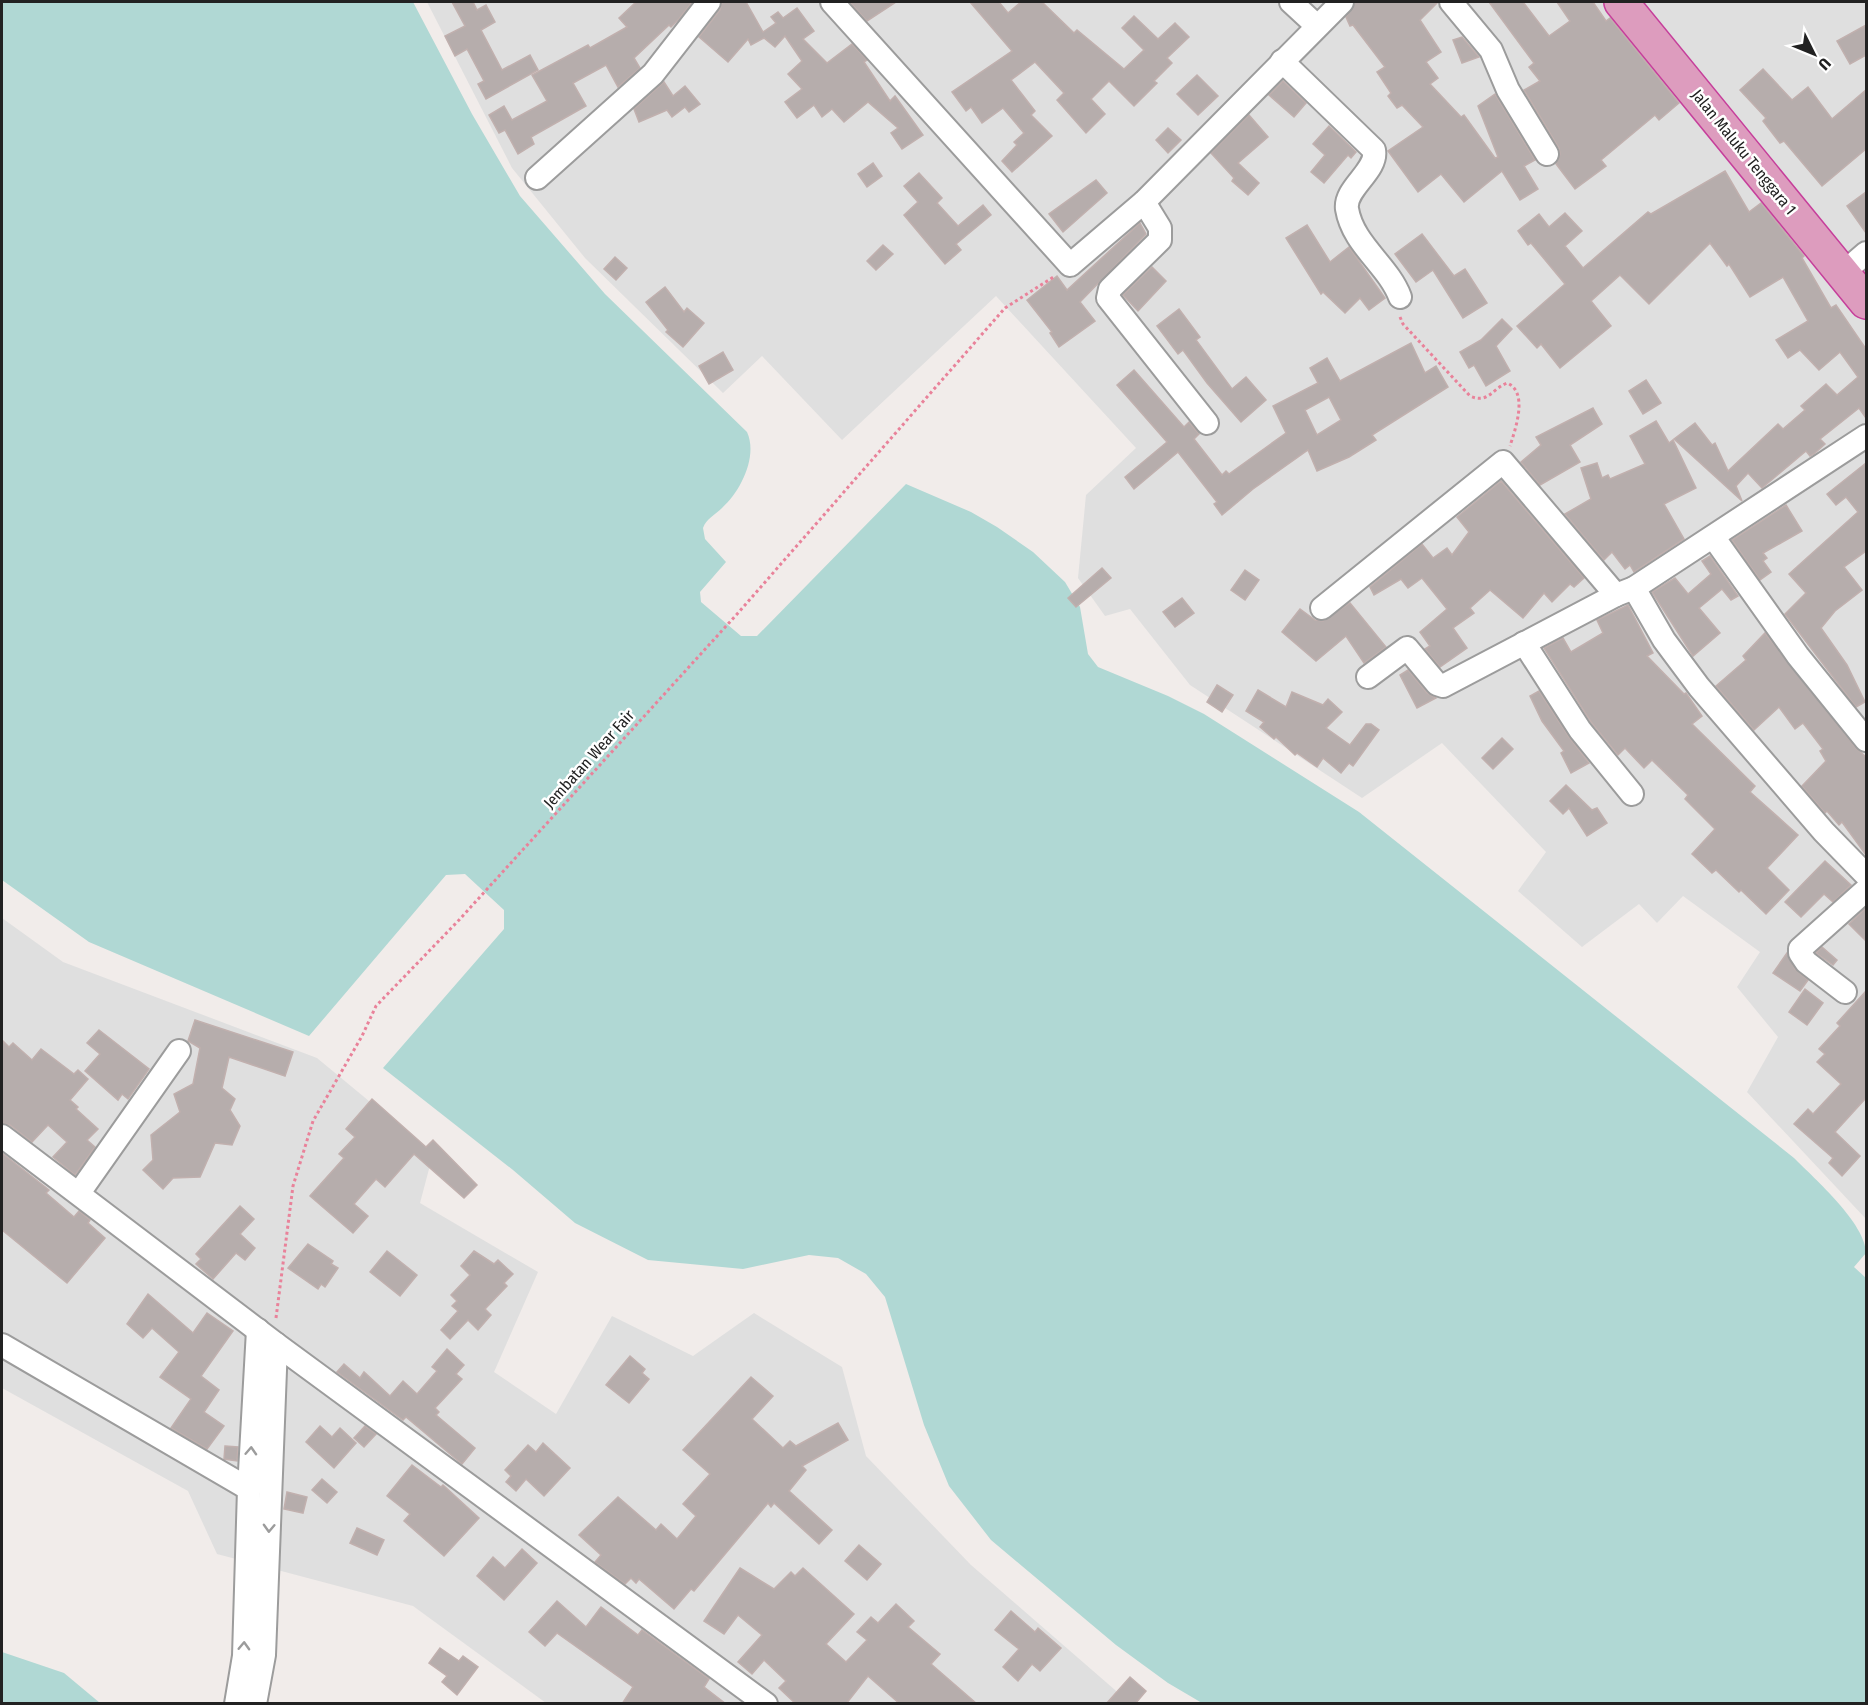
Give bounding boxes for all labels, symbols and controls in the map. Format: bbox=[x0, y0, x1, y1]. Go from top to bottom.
north arrow bbox=[1784, 24, 1844, 84]
text: U bbox=[1814, 54, 1835, 74]
street label: Jalan Maluku Tenggara 1 bbox=[1688, 86, 1800, 218]
street label: Jembatan Wear Fair bbox=[540, 705, 639, 812]
one-way arrow bbox=[245, 1446, 258, 1455]
one-way arrow bbox=[262, 1524, 275, 1533]
one-way arrow bbox=[238, 1641, 251, 1650]

